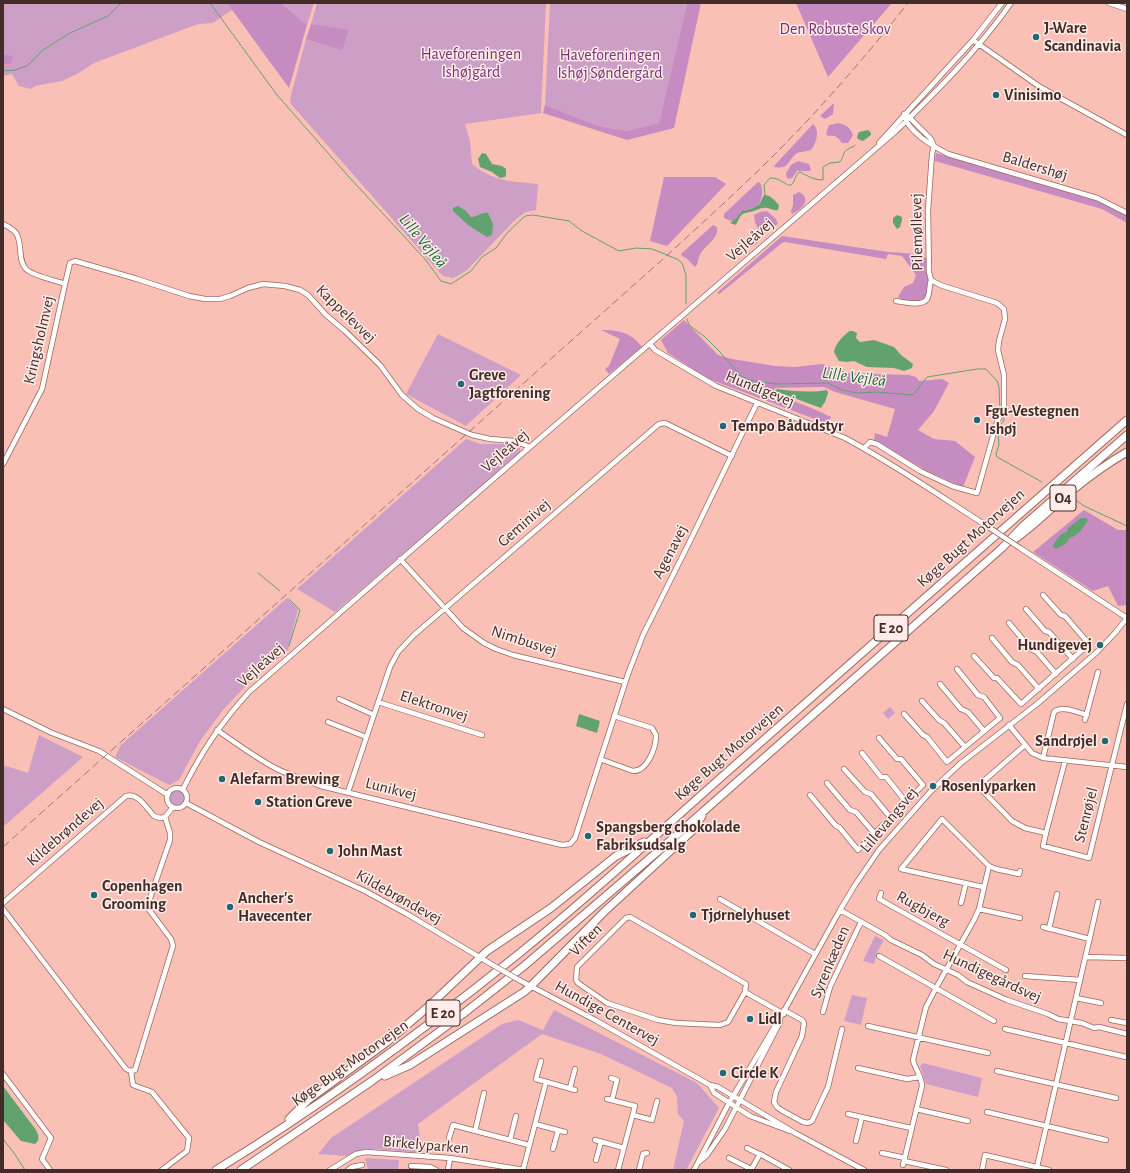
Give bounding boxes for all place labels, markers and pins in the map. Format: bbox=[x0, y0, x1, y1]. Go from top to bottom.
place label: J-Ware Scandinavia bbox=[1044, 18, 1121, 56]
marker: J-Ware Scandinavia bbox=[1031, 32, 1041, 42]
place label: Vinisimo bbox=[1004, 85, 1061, 105]
marker: Vinisimo bbox=[991, 90, 1001, 100]
place label: Greve Jagtforening bbox=[469, 365, 550, 403]
marker: Greve Jagtforening bbox=[456, 379, 466, 389]
place label: Fgu-Vestegnen Ishøj bbox=[985, 401, 1079, 439]
marker: Fgu-Vestegnen Ishøj bbox=[972, 415, 982, 425]
place label: Tempo Bådudstyr bbox=[731, 416, 844, 436]
marker: Tempo Bådudstyr bbox=[718, 421, 728, 431]
place label: Hundigevej bbox=[1017, 635, 1092, 655]
marker: Hundigevej bbox=[1095, 640, 1105, 650]
place label: Sandrøjel bbox=[1035, 731, 1097, 751]
marker: Sandrøjel bbox=[1100, 736, 1110, 746]
place label: Alefarm Brewing bbox=[230, 769, 339, 789]
marker: Alefarm Brewing bbox=[217, 774, 227, 784]
place label: Rosenlyparken bbox=[941, 776, 1036, 796]
marker: Rosenlyparken bbox=[928, 781, 938, 791]
place label: Station Greve bbox=[266, 792, 352, 812]
marker: Station Greve bbox=[253, 797, 263, 807]
place label: Spangsberg chokolade Fabriksudsalg bbox=[596, 817, 740, 855]
marker: Spangsberg chokolade Fabriksudsalg bbox=[583, 831, 593, 841]
place label: John Mast bbox=[338, 841, 402, 861]
marker: John Mast bbox=[325, 846, 335, 856]
place label: Copenhagen Grooming bbox=[102, 876, 182, 914]
place label: Ancher's Havecenter bbox=[238, 888, 312, 926]
marker: Copenhagen Grooming bbox=[89, 890, 99, 900]
marker: Ancher's Havecenter bbox=[225, 902, 235, 912]
place label: Tjørnelyhuset bbox=[701, 905, 790, 925]
marker: Tjørnelyhuset bbox=[688, 910, 698, 920]
place label: Lidl bbox=[758, 1009, 782, 1029]
marker: Lidl bbox=[745, 1014, 755, 1024]
place label: Circle K bbox=[731, 1063, 779, 1083]
marker: Circle K bbox=[718, 1068, 728, 1078]

